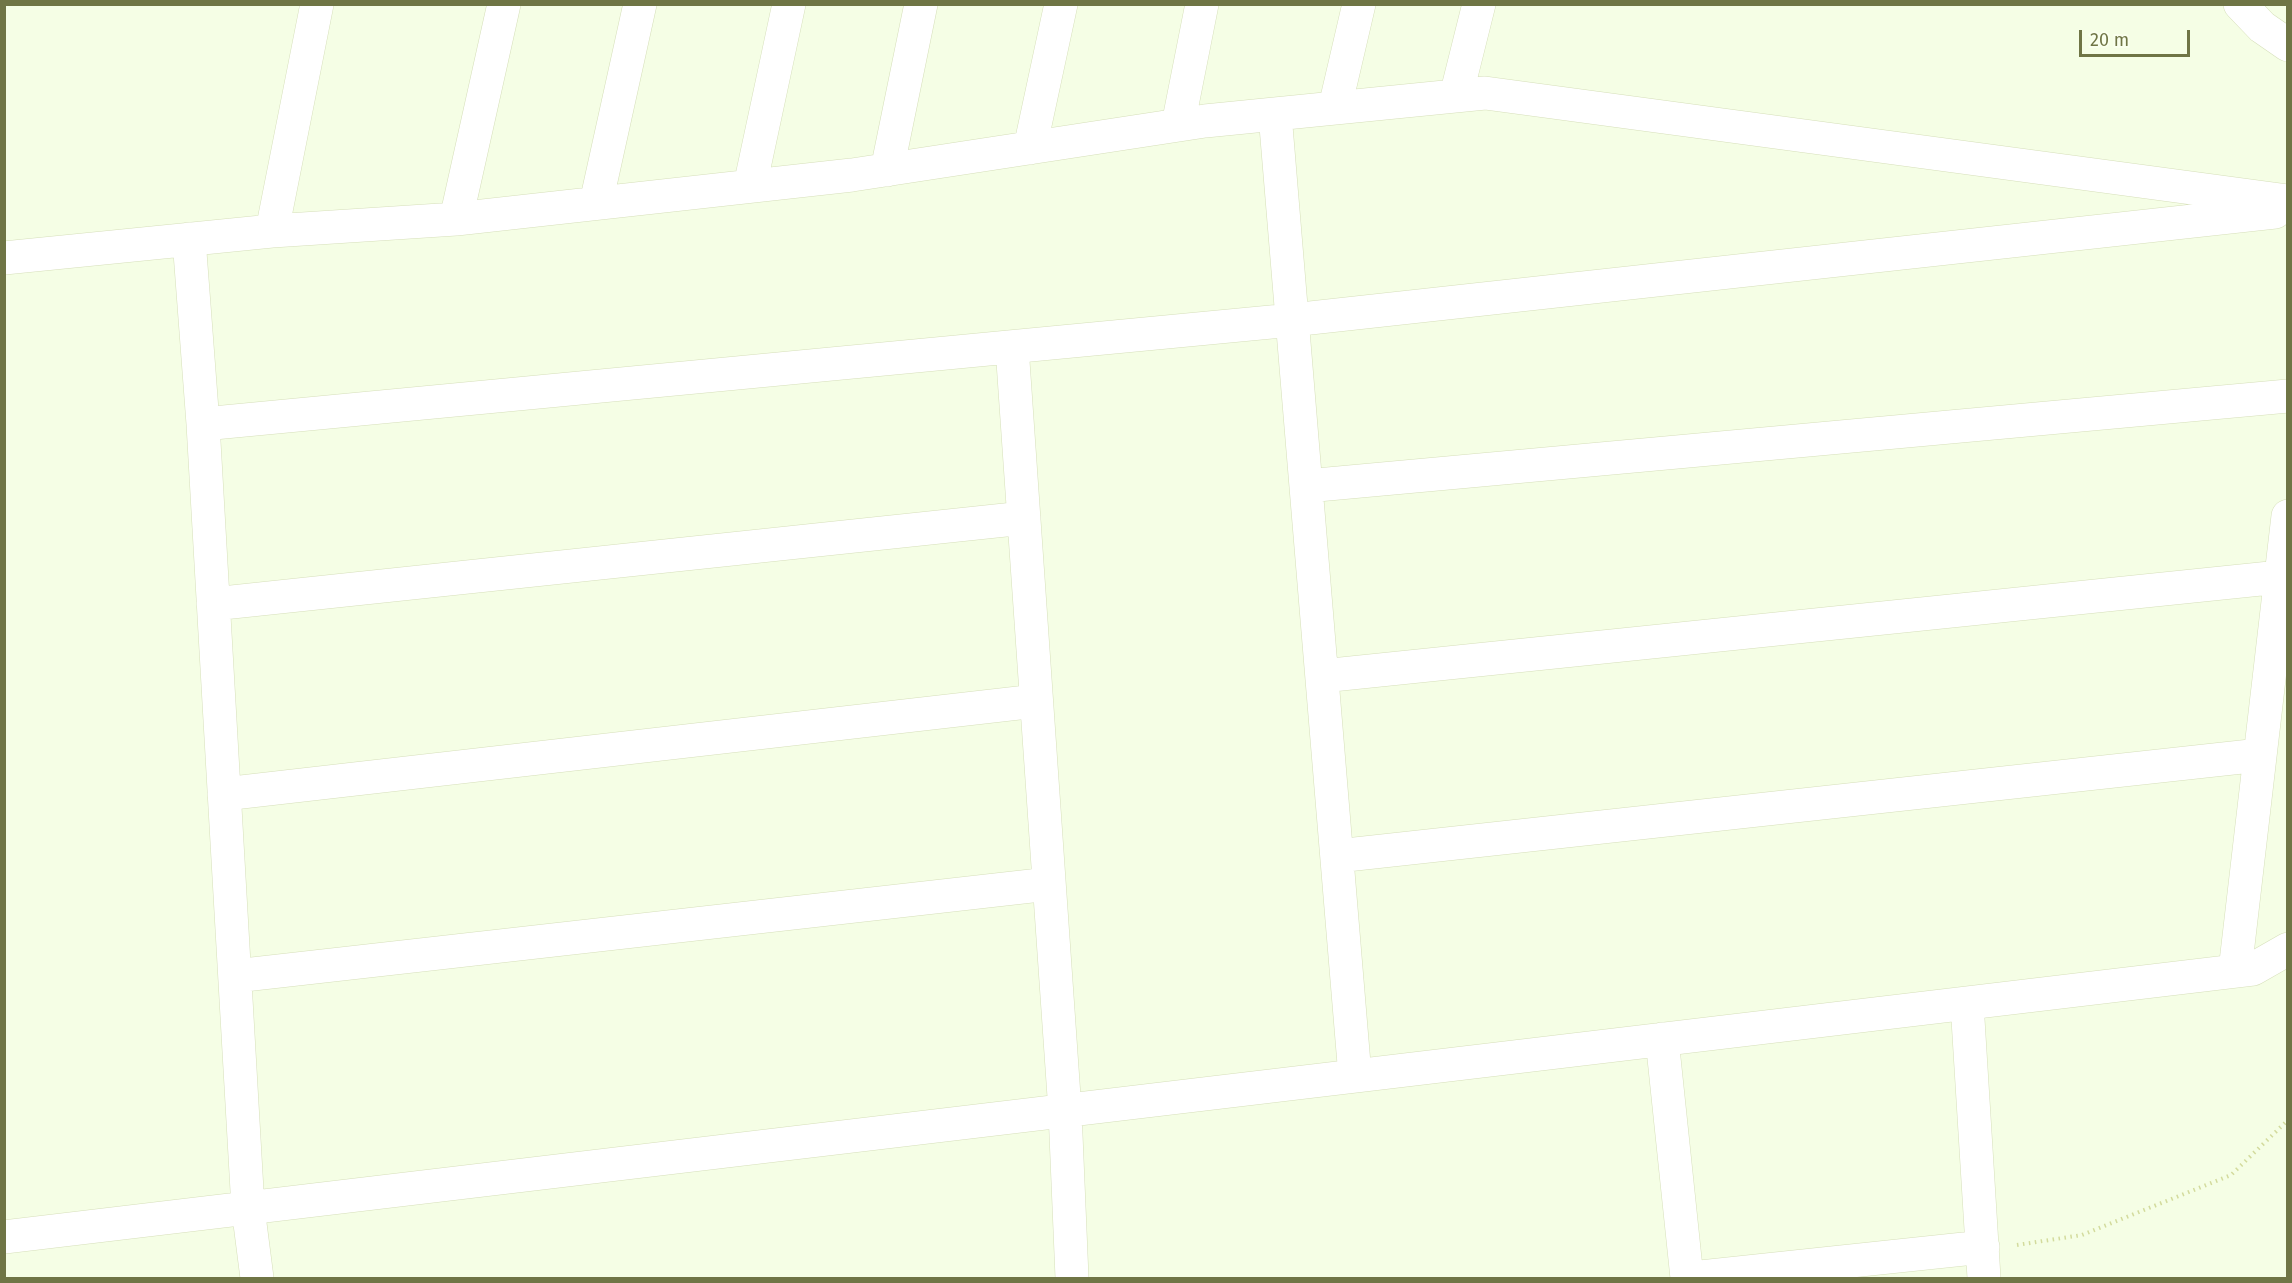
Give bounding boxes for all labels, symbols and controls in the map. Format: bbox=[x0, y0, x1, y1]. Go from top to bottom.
scale bar bbox=[2082, 18, 2193, 56]
text: 20 m bbox=[2090, 29, 2129, 51]

